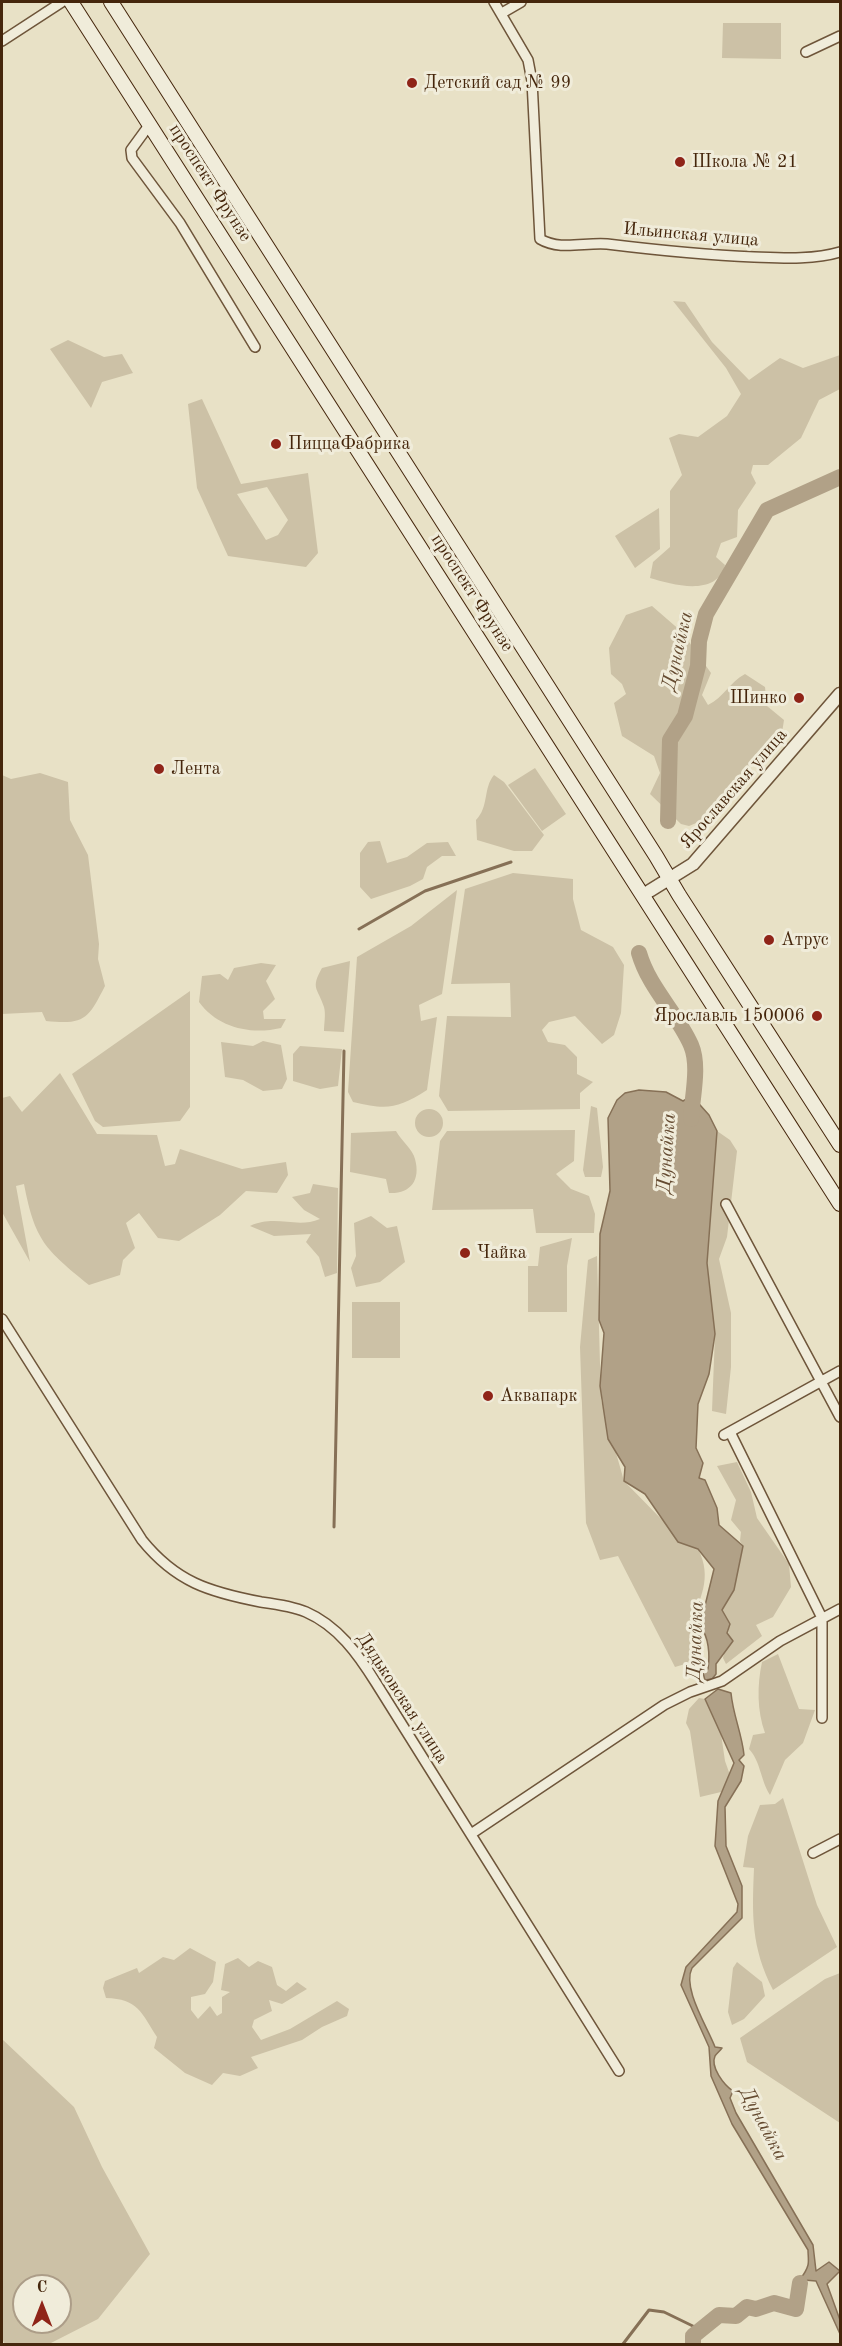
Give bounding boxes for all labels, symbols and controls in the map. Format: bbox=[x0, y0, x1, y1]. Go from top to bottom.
place label: Детский сад № 99 bbox=[424, 72, 571, 94]
marker: Детский сад № 99 bbox=[405, 76, 419, 90]
street label: проспект Фрунзе bbox=[164, 120, 256, 246]
place label: Школа № 21 bbox=[692, 151, 798, 173]
marker: Школа № 21 bbox=[673, 155, 687, 169]
street label: Ильинская улица bbox=[622, 218, 760, 252]
place label: ПиццаФабрика bbox=[288, 433, 410, 455]
marker: ПиццаФабрика bbox=[269, 437, 283, 451]
street label: проспект Фрунзе bbox=[426, 530, 518, 656]
water label: Дунайка bbox=[657, 609, 699, 693]
place label: Шинко bbox=[730, 687, 787, 709]
marker: Шинко bbox=[792, 691, 806, 705]
street label: Ярославская улица bbox=[676, 724, 792, 854]
place label: Лента bbox=[171, 758, 221, 780]
marker: Лента bbox=[152, 762, 166, 776]
place label: Атрус bbox=[781, 929, 829, 951]
marker: Атрус bbox=[762, 933, 776, 947]
place label: Ярославль 150006 bbox=[654, 1005, 805, 1027]
marker: Ярославль 150006 bbox=[810, 1009, 824, 1023]
water label: Дунайка bbox=[652, 1112, 682, 1194]
place label: Чайка bbox=[477, 1242, 527, 1264]
marker: Чайка bbox=[458, 1246, 472, 1260]
place label: Аквапарк bbox=[500, 1385, 577, 1407]
marker: Аквапарк bbox=[481, 1389, 495, 1403]
water label: Дунайка bbox=[683, 1600, 709, 1682]
street label: Дядьковская улица bbox=[352, 1628, 452, 1768]
water label: Дунайка bbox=[734, 2083, 792, 2165]
north arrow bbox=[12, 2274, 72, 2334]
text: С bbox=[37, 2280, 47, 2296]

